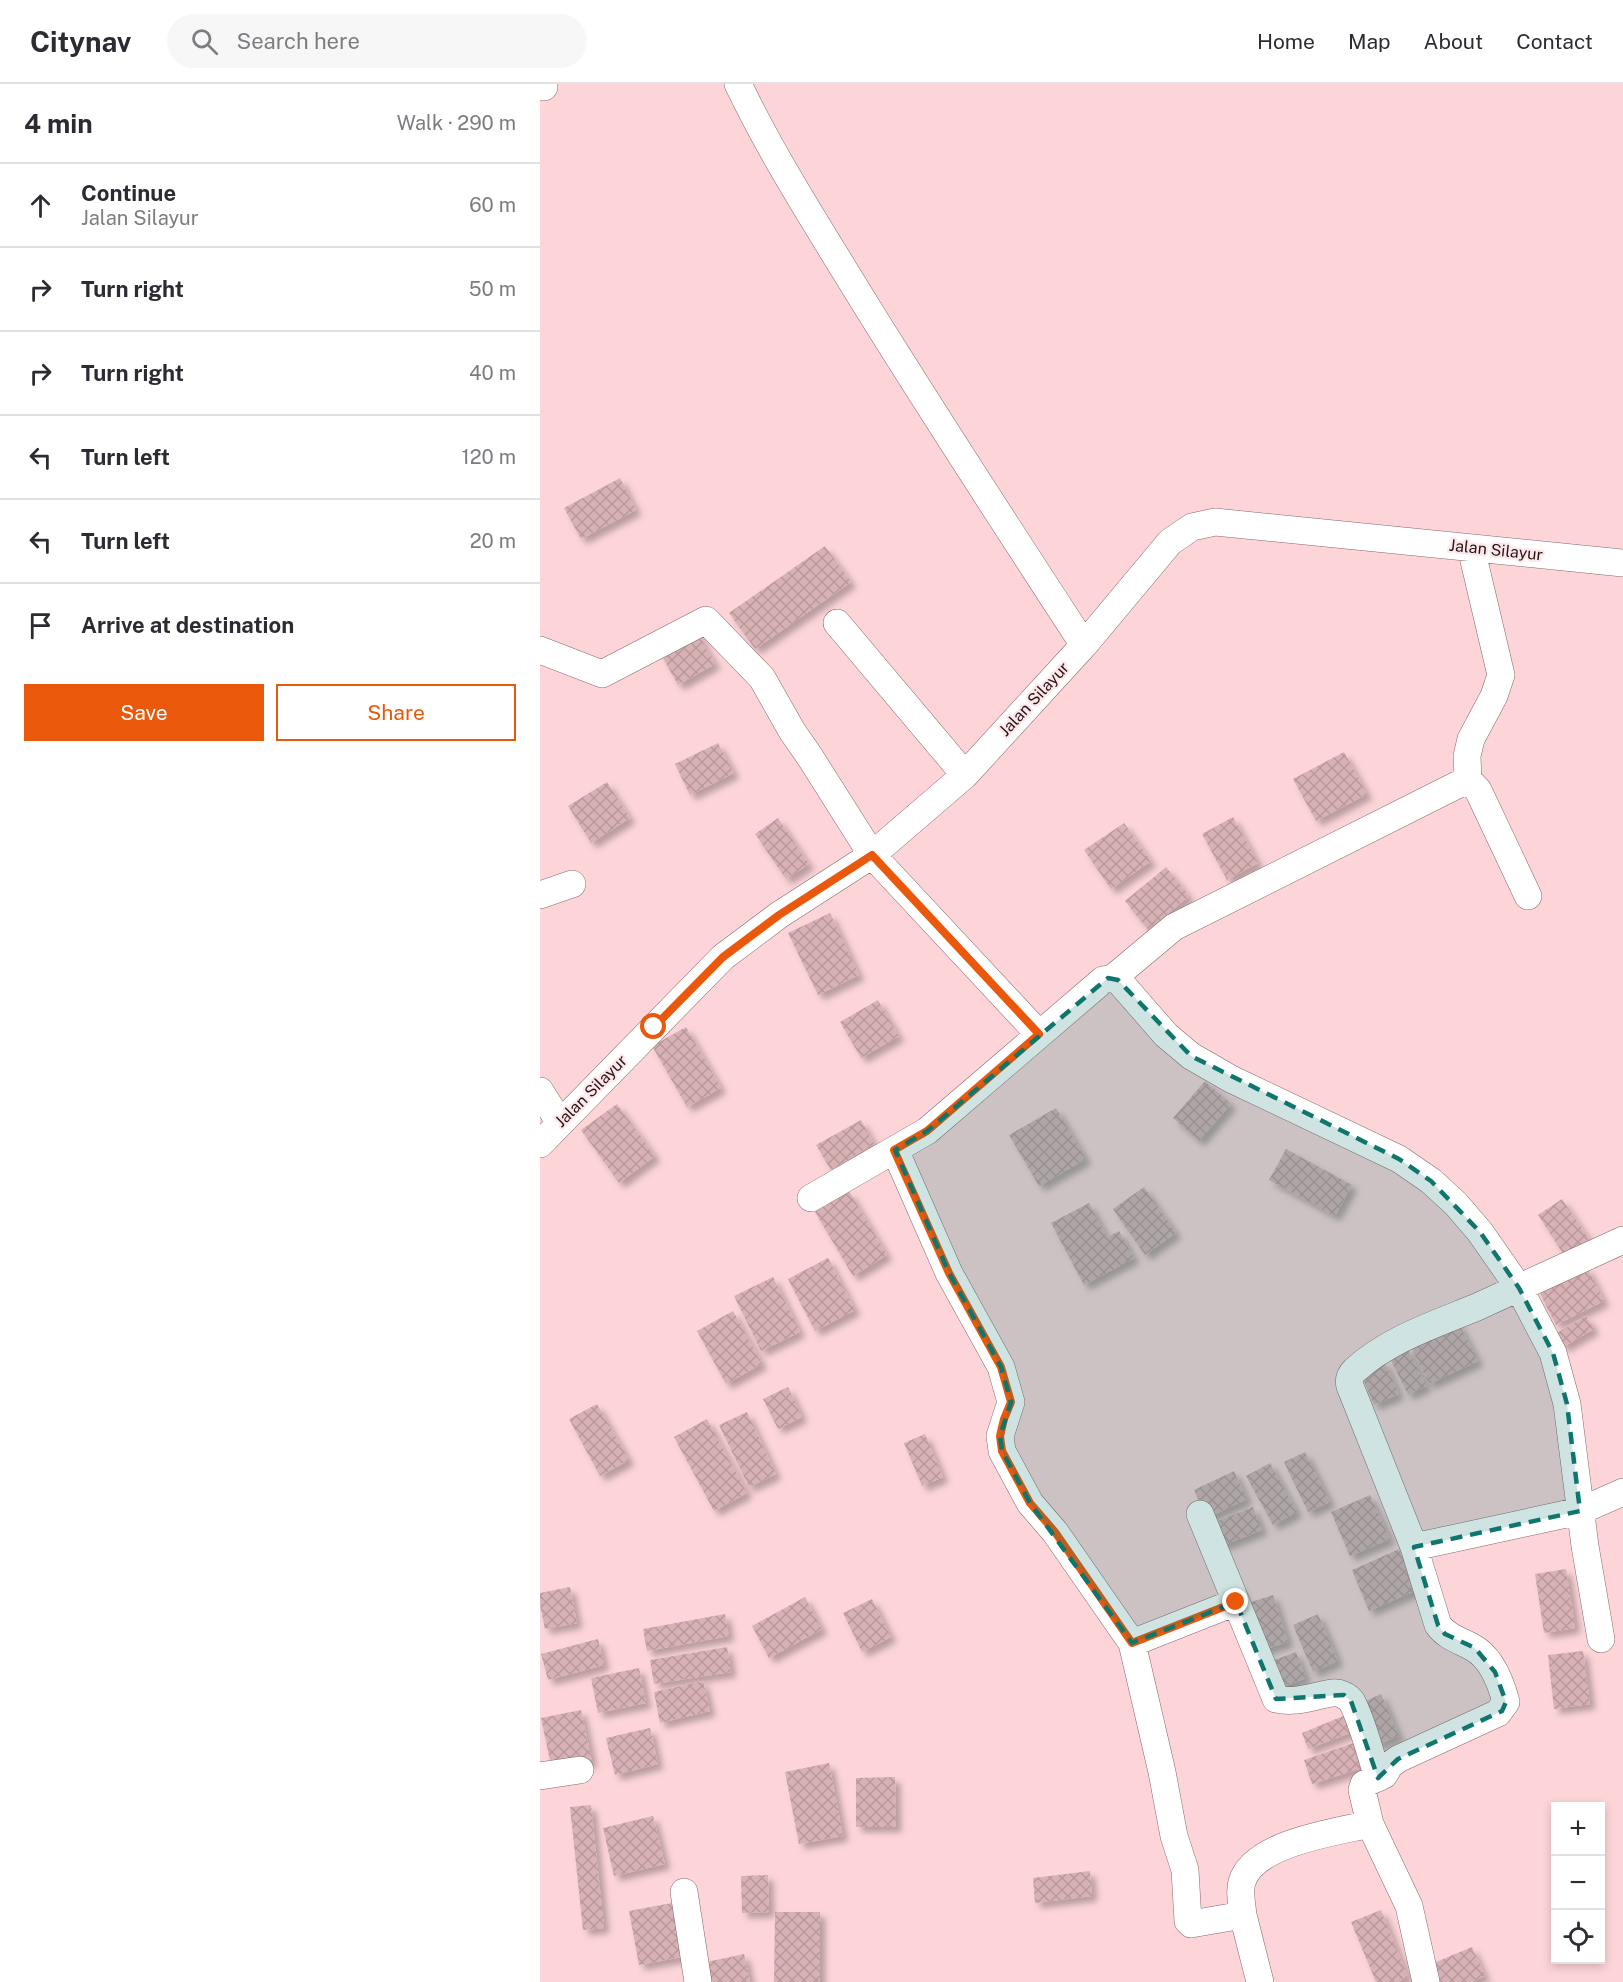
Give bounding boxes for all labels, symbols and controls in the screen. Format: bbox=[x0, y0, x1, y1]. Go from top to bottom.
search box bbox=[167, 14, 587, 68]
text: Citynav bbox=[30, 25, 131, 58]
icon: search bbox=[188, 25, 221, 58]
text: Search here bbox=[236, 28, 360, 54]
text: Home bbox=[1257, 29, 1315, 54]
text: Map bbox=[1348, 29, 1391, 54]
text: About bbox=[1424, 29, 1483, 54]
text: Contact bbox=[1516, 29, 1593, 54]
text: 4 min bbox=[24, 108, 93, 139]
text: Walk · 290 m bbox=[397, 111, 516, 135]
text: Continue bbox=[81, 180, 176, 206]
icon: ahead bbox=[24, 189, 57, 222]
text: 60 m bbox=[469, 193, 516, 217]
text: Jalan Silayur bbox=[81, 206, 199, 230]
icon: right bbox=[24, 273, 57, 306]
text: Turn right bbox=[81, 276, 184, 302]
text: 50 m bbox=[469, 277, 516, 301]
icon: right bbox=[24, 357, 57, 390]
text: Turn right bbox=[81, 360, 184, 386]
text: 40 m bbox=[469, 361, 516, 385]
icon: left bbox=[24, 441, 57, 474]
text: Turn left bbox=[81, 444, 170, 470]
text: 120 m bbox=[462, 445, 516, 469]
icon: left bbox=[24, 525, 57, 558]
text: Turn left bbox=[81, 528, 170, 554]
text: 20 m bbox=[470, 529, 516, 553]
street label: Jalan Silayur bbox=[1448, 536, 1544, 564]
icon: arrive bbox=[24, 609, 57, 642]
text: Arrive at destination bbox=[81, 612, 294, 638]
street label: Jalan Silayur bbox=[995, 658, 1073, 740]
button: Save bbox=[24, 684, 264, 741]
button: Share bbox=[276, 684, 516, 741]
route start bbox=[640, 1013, 666, 1039]
street label: Jalan Silayur bbox=[551, 1051, 631, 1131]
route end bbox=[1222, 1588, 1248, 1614]
map controls bbox=[1551, 1802, 1605, 1964]
button: + bbox=[1551, 1802, 1605, 1856]
button: − bbox=[1551, 1856, 1605, 1910]
button: locate bbox=[1551, 1910, 1605, 1964]

